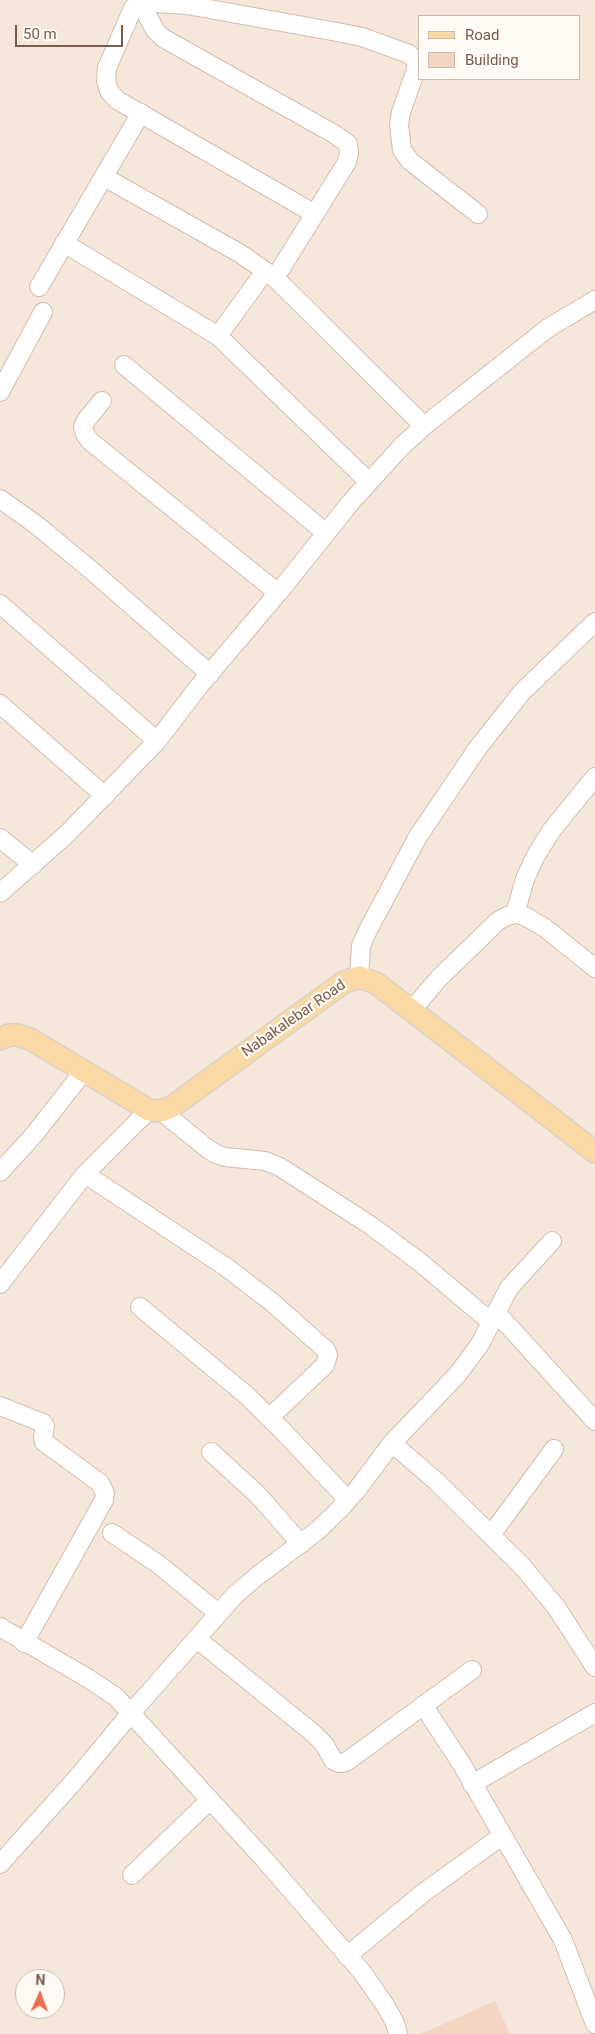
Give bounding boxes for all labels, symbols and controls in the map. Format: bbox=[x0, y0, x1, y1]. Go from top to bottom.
scale bar bbox=[18, 15, 125, 47]
legend bbox=[418, 15, 580, 80]
text: 50 m bbox=[23, 25, 57, 43]
text: Road bbox=[465, 26, 499, 44]
text: Building bbox=[465, 51, 519, 69]
street label: Nabakalebar Road bbox=[239, 976, 349, 1062]
north arrow bbox=[15, 1969, 65, 2019]
text: N bbox=[35, 1972, 46, 1988]

